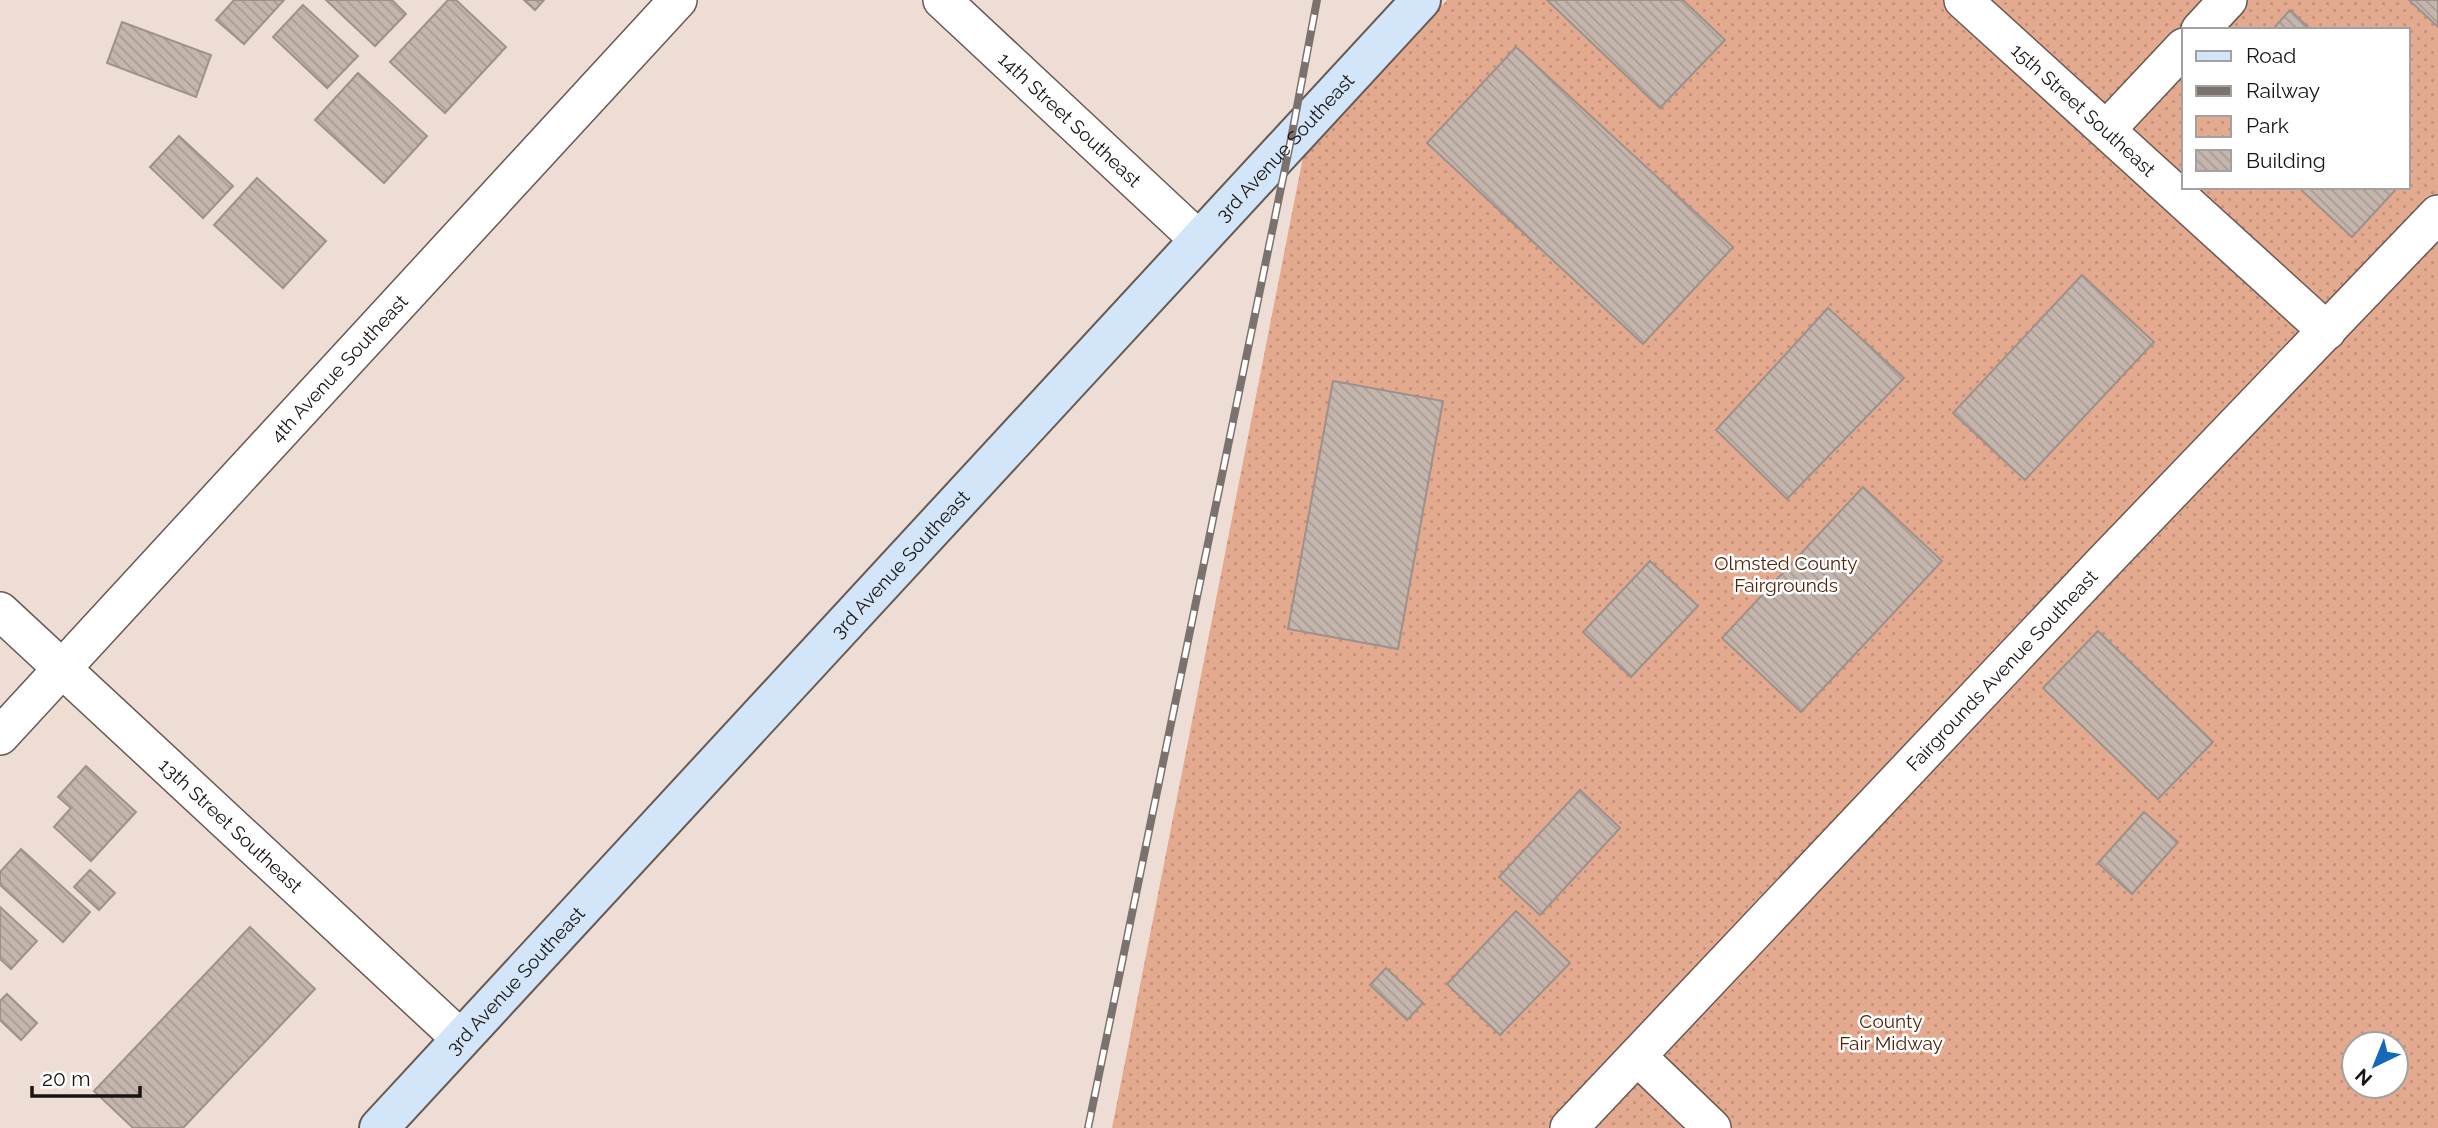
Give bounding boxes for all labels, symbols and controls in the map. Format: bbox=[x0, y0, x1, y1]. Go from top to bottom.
legend bbox=[2182, 28, 2410, 189]
street label: 15th Street Southeast bbox=[2007, 39, 2161, 181]
text: Road bbox=[2246, 43, 2296, 68]
street label: 14th Street Southeast bbox=[994, 48, 1146, 192]
street label: 3rd Avenue Southeast bbox=[1211, 69, 1359, 226]
text: Railway bbox=[2246, 78, 2320, 103]
text: Park bbox=[2246, 113, 2289, 138]
text: Building bbox=[2246, 148, 2326, 173]
street label: 4th Avenue Southeast bbox=[266, 290, 412, 446]
street label: 3rd Avenue Southeast bbox=[827, 485, 974, 642]
park label: Olmsted County Fairgrounds bbox=[1714, 552, 1858, 596]
street label: Fairgrounds Avenue Southeast bbox=[1902, 565, 2102, 775]
street label: 13th Street Southeast bbox=[155, 754, 307, 897]
street label: 3rd Avenue Southeast bbox=[442, 902, 589, 1059]
park label: County Fair Midway bbox=[1839, 1010, 1943, 1054]
north arrow bbox=[2340, 1030, 2410, 1100]
scale bar bbox=[32, 1054, 140, 1098]
text: N bbox=[2351, 1064, 2376, 1090]
text: 20 m bbox=[42, 1066, 90, 1091]

